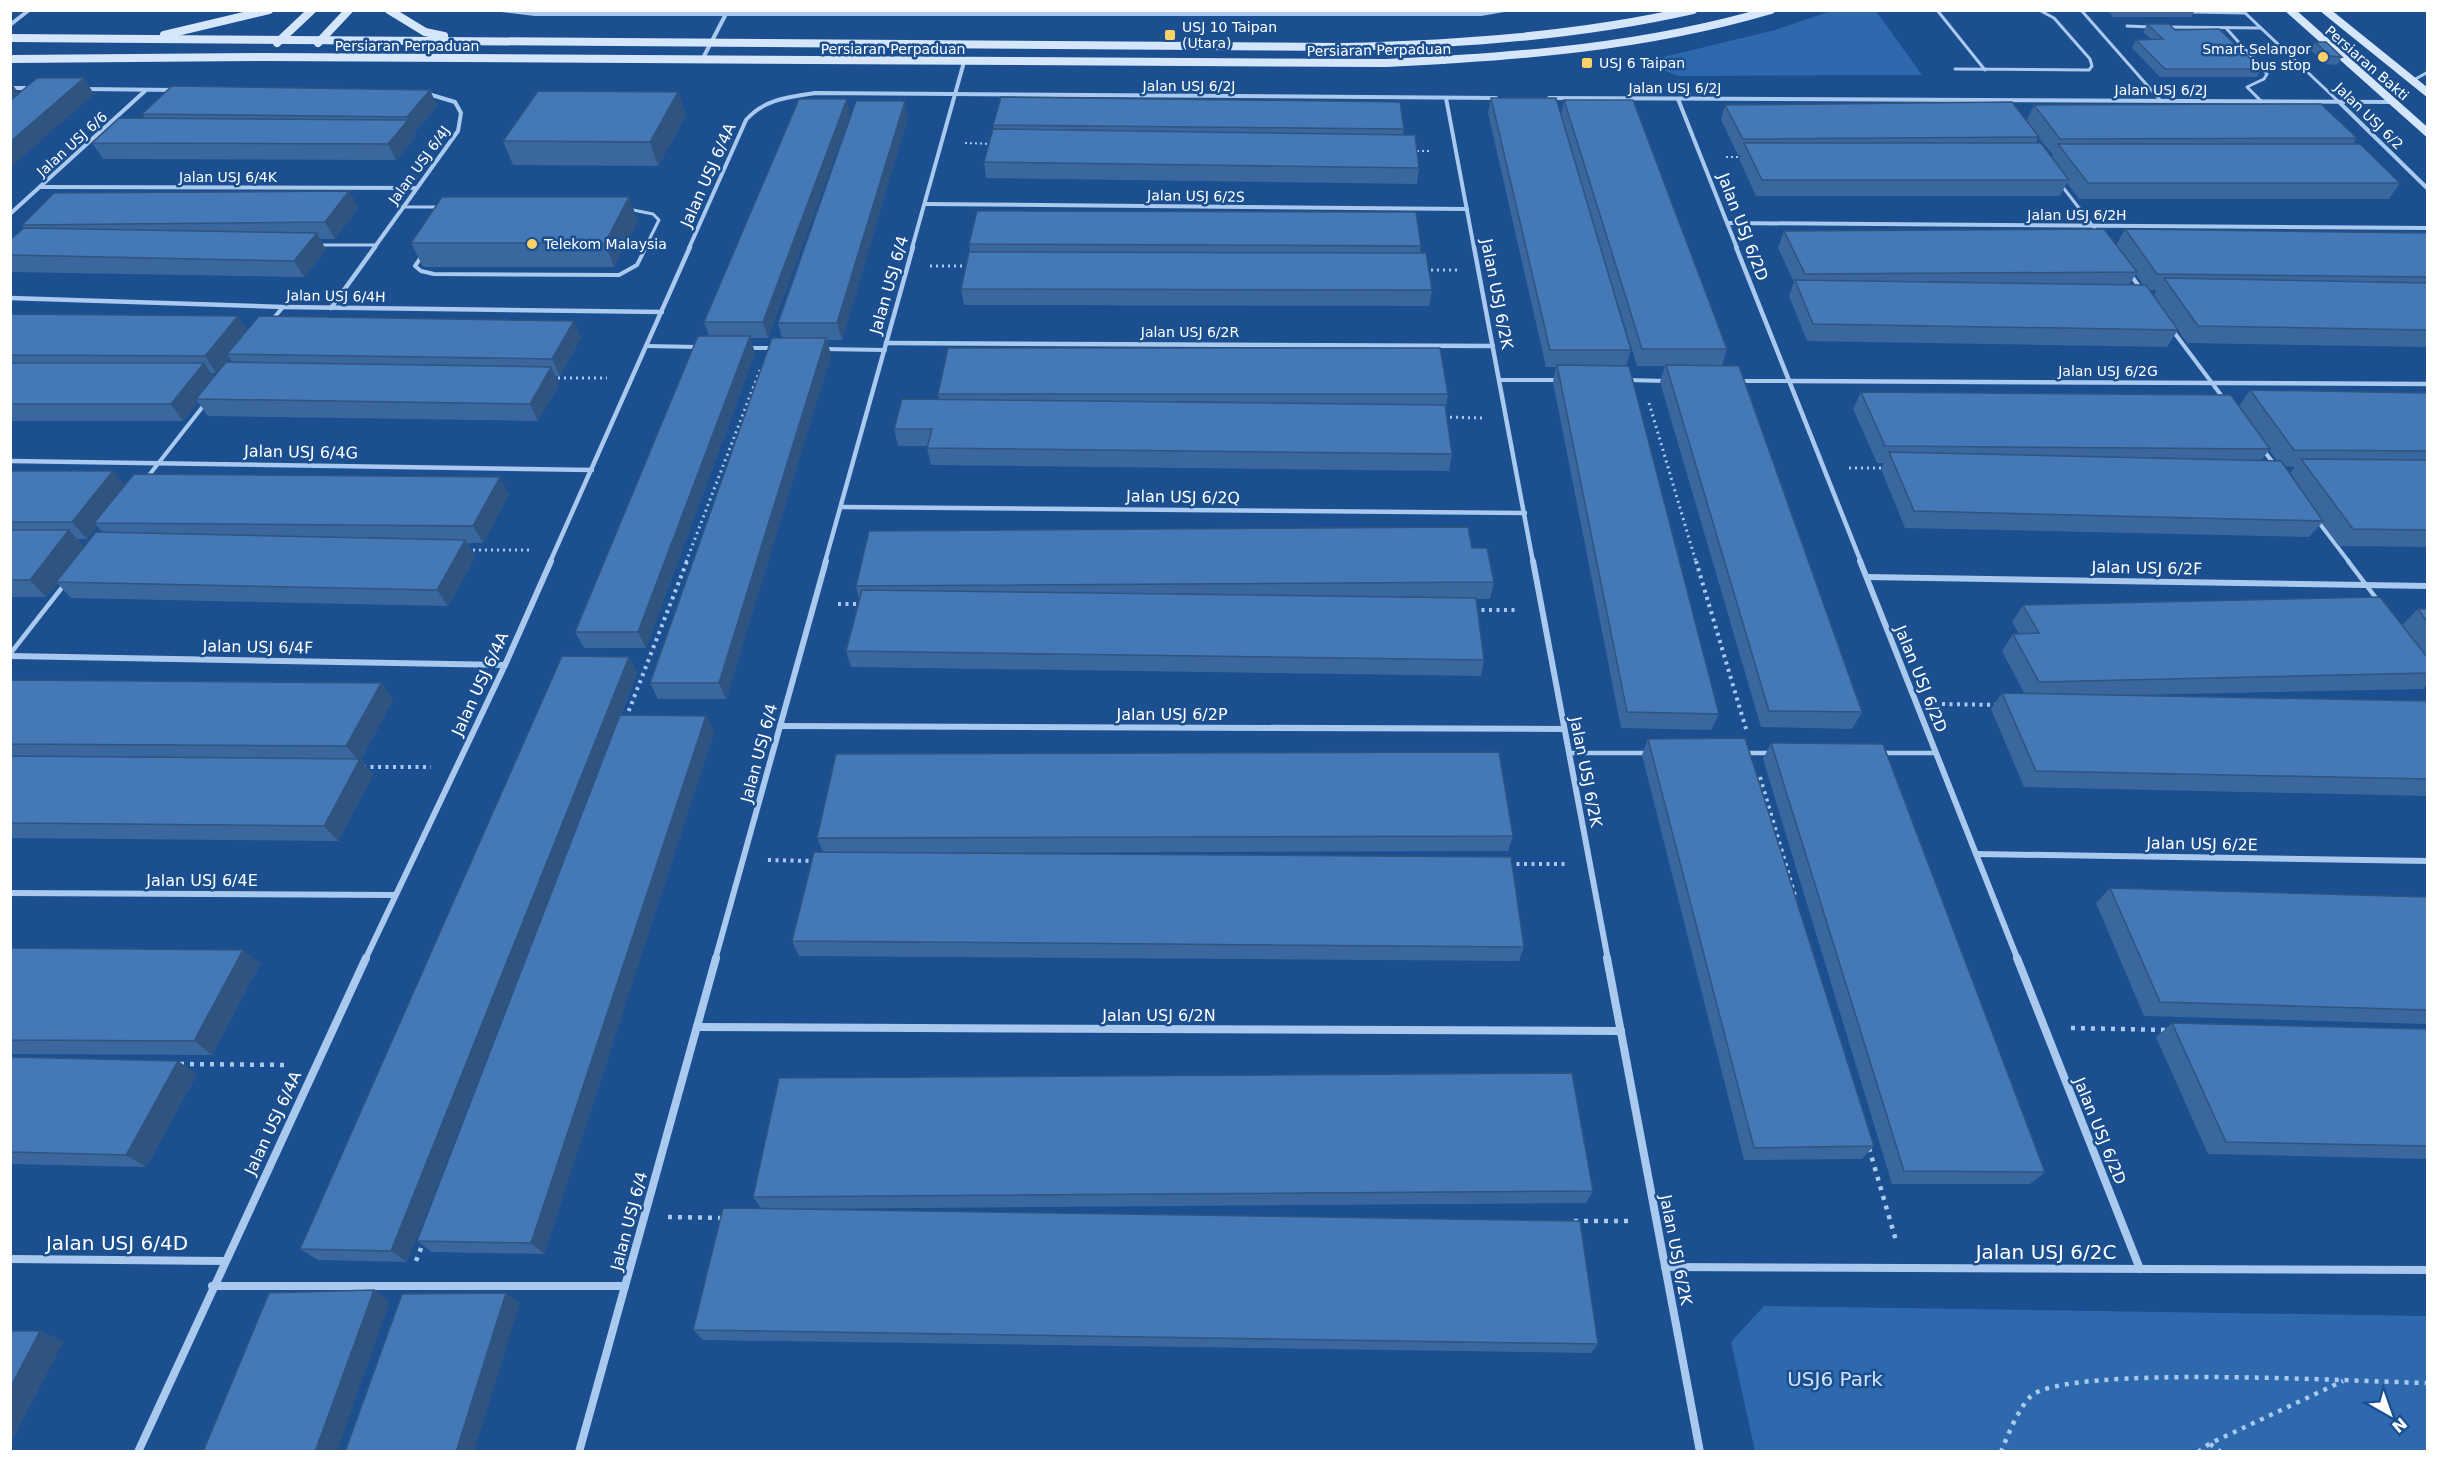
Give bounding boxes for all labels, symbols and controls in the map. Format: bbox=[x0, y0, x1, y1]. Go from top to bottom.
place label: USJ 10 Taipan (Utara) bbox=[1182, 19, 1277, 51]
street label: Persiaran Bakti bbox=[2322, 22, 2412, 104]
marker: USJ 10 Taipan (Utara) bbox=[1163, 28, 1177, 42]
street label: Persiaran Perpaduan bbox=[335, 38, 479, 54]
street label: Persiaran Perpaduan bbox=[821, 41, 965, 57]
street label: Persiaran Perpaduan bbox=[1307, 41, 1451, 59]
place label: Smart Selangor bus stop bbox=[2202, 41, 2311, 73]
marker: Smart Selangor bus stop bbox=[2316, 50, 2330, 64]
place label: USJ 6 Taipan bbox=[1599, 55, 1685, 71]
marker: USJ 6 Taipan bbox=[1580, 56, 1594, 70]
street label: Jalan USJ 6/2J bbox=[1142, 78, 1235, 94]
street label: Jalan USJ 6/2 bbox=[2331, 79, 2406, 153]
street label: Jalan USJ 6/2J bbox=[1628, 80, 1721, 96]
street label: Jalan USJ 6/2J bbox=[2114, 82, 2207, 98]
street label: Jalan USJ 6/6 bbox=[33, 108, 110, 180]
street label: Jalan USJ 6/4A bbox=[676, 120, 740, 231]
street label: Jalan USJ 6/4J bbox=[385, 123, 453, 208]
street label: Jalan USJ 6/4K bbox=[178, 169, 278, 185]
street label: Jalan USJ 6/2D bbox=[1713, 170, 1772, 284]
street label: Jalan USJ 6/2S bbox=[1146, 187, 1245, 205]
street label: Jalan USJ 6/2H bbox=[2026, 207, 2127, 223]
street label: Jalan USJ 6/4 bbox=[866, 234, 912, 337]
place label: Telekom Malaysia bbox=[543, 236, 667, 252]
street label: Jalan USJ 6/2K bbox=[1477, 236, 1517, 351]
marker: Telekom Malaysia bbox=[525, 237, 539, 251]
street label: Jalan USJ 6/4H bbox=[285, 287, 386, 305]
street label: Jalan USJ 6/2R bbox=[1140, 324, 1240, 340]
street label: Jalan USJ 6/2G bbox=[2057, 363, 2158, 379]
street label: Jalan USJ 6/4G bbox=[243, 441, 358, 462]
street label: Jalan USJ 6/2Q bbox=[1125, 486, 1240, 507]
street label: Jalan USJ 6/2F bbox=[2091, 558, 2202, 578]
street label: Jalan USJ 6/2D bbox=[1891, 622, 1951, 735]
street label: Jalan USJ 6/4A bbox=[447, 629, 512, 740]
street label: Jalan USJ 6/4F bbox=[202, 637, 313, 657]
street label: Jalan USJ 6/4 bbox=[736, 702, 781, 805]
street label: Jalan USJ 6/2P bbox=[1115, 705, 1228, 724]
street label: Jalan USJ 6/2K bbox=[1566, 714, 1606, 829]
street label: Jalan USJ 6/2E bbox=[2145, 834, 2258, 854]
street label: Jalan USJ 6/4E bbox=[145, 871, 258, 890]
street label: Jalan USJ 6/2N bbox=[1101, 1006, 1216, 1025]
street label: Jalan USJ 6/4A bbox=[240, 1068, 305, 1179]
street label: Jalan USJ 6/2D bbox=[2070, 1074, 2130, 1187]
street label: Jalan USJ 6/4 bbox=[606, 1170, 651, 1273]
street label: Jalan USJ 6/2K bbox=[1656, 1192, 1696, 1307]
street label: Jalan USJ 6/4D bbox=[44, 1231, 188, 1255]
street label: Jalan USJ 6/2C bbox=[1974, 1240, 2116, 1264]
park label: USJ6 Park bbox=[1787, 1367, 1883, 1391]
north arrow bbox=[2360, 1384, 2420, 1444]
text: N bbox=[2388, 1414, 2411, 1437]

